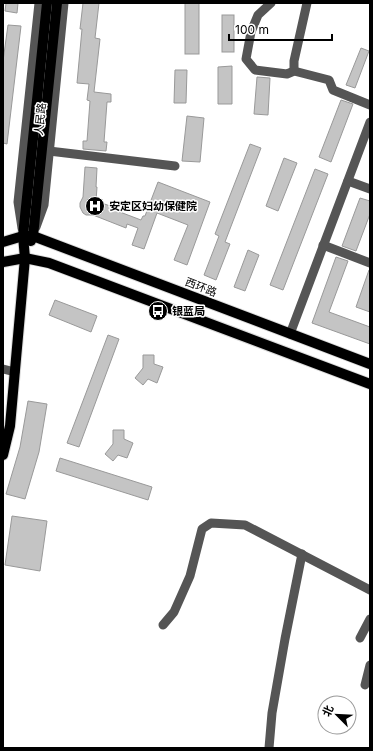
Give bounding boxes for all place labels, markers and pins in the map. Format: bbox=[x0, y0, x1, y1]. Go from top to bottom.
hospital icon: 安定区妇幼保健院 bbox=[84, 195, 106, 217]
place label: 安定区妇幼保健院 bbox=[109, 199, 197, 213]
bus stop icon: 银蓝局 bbox=[147, 300, 169, 322]
place label: 银蓝局 bbox=[172, 304, 205, 318]

